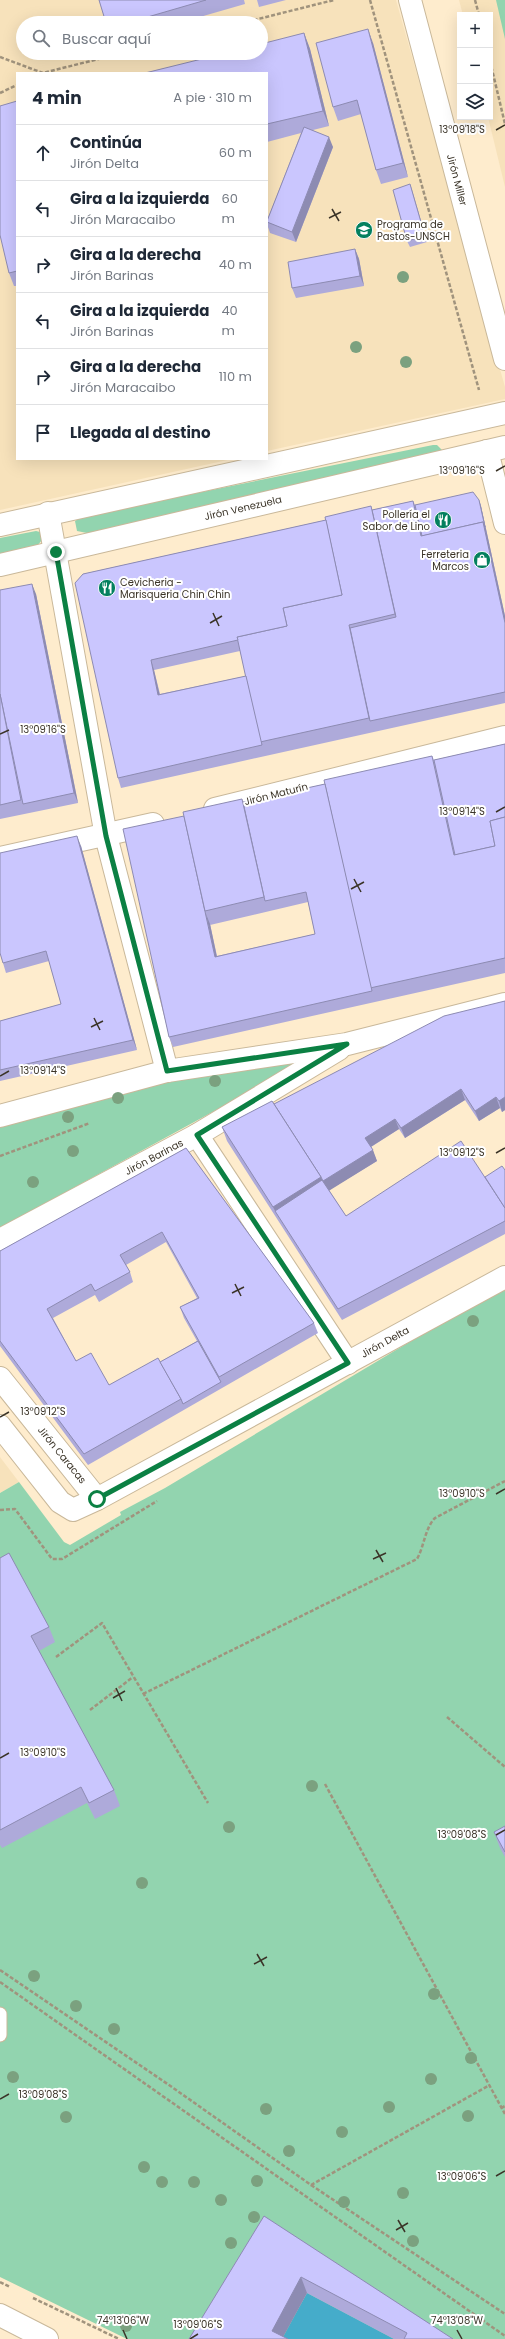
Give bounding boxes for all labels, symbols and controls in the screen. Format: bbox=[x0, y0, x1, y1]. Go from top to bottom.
map controls bbox=[457, 12, 493, 120]
button: + bbox=[457, 12, 493, 48]
search box bbox=[16, 16, 268, 60]
icon: search bbox=[30, 27, 52, 49]
text: Buscar aquí bbox=[62, 28, 151, 49]
button: − bbox=[457, 48, 493, 84]
button: layers bbox=[457, 84, 493, 120]
text: 4 min bbox=[32, 86, 82, 110]
text: A pie · 310 m bbox=[173, 88, 252, 107]
text: 13°09'18"S bbox=[439, 122, 485, 137]
text: Continúa bbox=[70, 132, 142, 153]
icon: ahead bbox=[32, 142, 54, 164]
text: 60 m bbox=[219, 143, 252, 162]
street label: Jirón Miller bbox=[443, 153, 471, 208]
text: Jirón Delta bbox=[70, 154, 139, 173]
text: Gira a la izquierda bbox=[70, 188, 209, 209]
text: 60 m bbox=[221, 189, 238, 228]
icon: left bbox=[32, 198, 54, 220]
text: Jirón Maracaibo bbox=[70, 210, 176, 229]
place label: Programa de Pastos-UNSCH bbox=[377, 217, 450, 244]
school or university icon: Programa de Pastos-UNSCH bbox=[354, 220, 374, 240]
text: Gira a la derecha bbox=[70, 244, 201, 265]
icon: right bbox=[32, 254, 54, 276]
text: 40 m bbox=[219, 255, 252, 274]
text: Jirón Barinas bbox=[70, 266, 154, 285]
text: Gira a la izquierda bbox=[70, 300, 209, 321]
text: 40 m bbox=[221, 301, 238, 340]
icon: left bbox=[32, 310, 54, 332]
text: Jirón Barinas bbox=[70, 322, 154, 341]
text: Gira a la derecha bbox=[70, 356, 201, 377]
icon: right bbox=[32, 366, 54, 388]
text: 110 m bbox=[219, 367, 252, 386]
text: Jirón Maracaibo bbox=[70, 378, 176, 397]
icon: arrive bbox=[32, 422, 54, 444]
text: Llegada al destino bbox=[70, 422, 211, 443]
text: 13°09'16"S bbox=[439, 463, 485, 478]
street label: Jirón Venezuela bbox=[203, 492, 283, 524]
place label: Pollería el Sabor de Lino bbox=[363, 507, 430, 534]
restaurant icon: Pollería el Sabor de Lino bbox=[433, 510, 453, 530]
route end bbox=[47, 543, 65, 561]
place label: Ferreteria Marcos bbox=[421, 547, 469, 574]
shop icon: Ferreteria Marcos bbox=[472, 550, 492, 570]
place label: Cevicheria - Marisqueria Chin Chin bbox=[120, 575, 230, 602]
restaurant icon: Cevicheria - Marisqueria Chin Chin bbox=[97, 578, 117, 598]
text: 13°09'16"S bbox=[20, 722, 66, 737]
street label: Jirón Maturín bbox=[243, 779, 309, 809]
text: 13°09'14"S bbox=[439, 804, 485, 819]
text: 13°09'14"S bbox=[20, 1063, 66, 1078]
street label: Jirón Barinas bbox=[122, 1135, 186, 1179]
text: 13°09'12"S bbox=[439, 1145, 485, 1160]
street label: Jirón Delta bbox=[358, 1323, 412, 1361]
text: 13°09'12"S bbox=[20, 1404, 66, 1419]
street label: Jirón Caracas bbox=[34, 1423, 90, 1487]
text: 13°09'10"S bbox=[439, 1486, 485, 1501]
route start bbox=[88, 1490, 106, 1508]
text: 13°09'10"S bbox=[20, 1745, 66, 1760]
text: 13°09'08"S bbox=[438, 1827, 486, 1842]
text: 13°09'08"S bbox=[19, 2087, 67, 2102]
text: 13°09'06"S bbox=[438, 2169, 487, 2184]
text: 74°13'06"W bbox=[97, 2313, 149, 2328]
text: 74°13'08"W bbox=[431, 2313, 483, 2328]
text: 13°09'06"S bbox=[174, 2317, 223, 2332]

